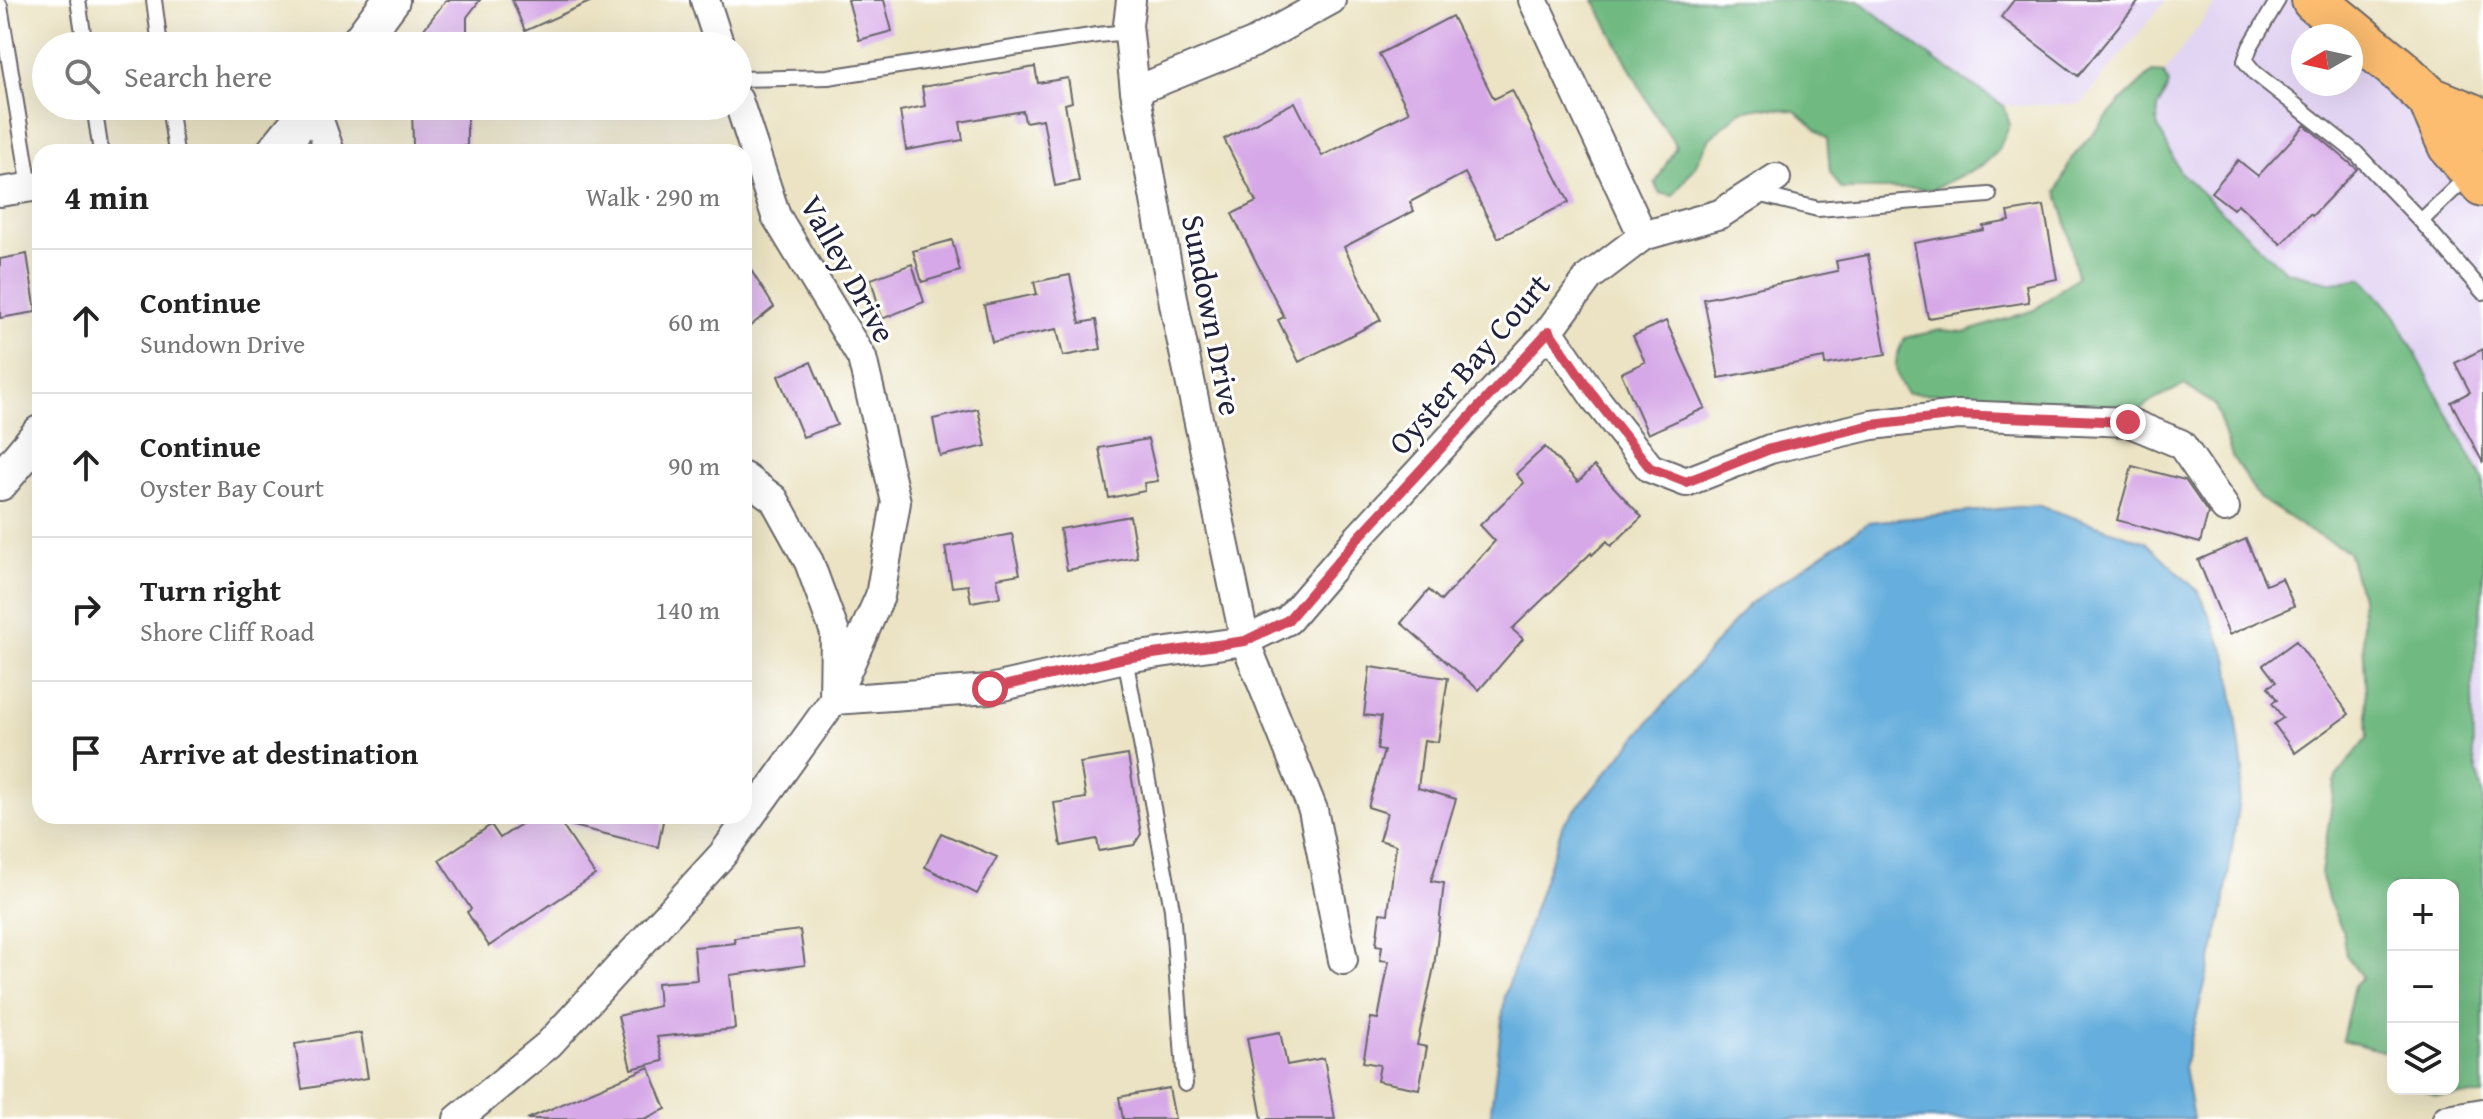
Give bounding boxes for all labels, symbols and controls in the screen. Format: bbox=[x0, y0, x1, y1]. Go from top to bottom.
north arrow bbox=[2291, 24, 2363, 96]
search box bbox=[32, 32, 752, 120]
icon: search bbox=[60, 54, 104, 98]
text: Search here bbox=[124, 54, 272, 98]
text: 4 min bbox=[64, 172, 149, 221]
text: Walk · 290 m bbox=[586, 177, 720, 216]
street label: Valley Drive bbox=[789, 187, 908, 351]
street label: Sundown Drive bbox=[1170, 211, 1255, 419]
street label: Oyster Bay Court bbox=[1377, 263, 1561, 465]
text: Continue bbox=[140, 280, 261, 324]
icon: ahead bbox=[64, 299, 108, 343]
text: 60 m bbox=[668, 302, 720, 341]
text: Sundown Drive bbox=[140, 324, 305, 363]
route end bbox=[2110, 404, 2146, 440]
text: Continue bbox=[140, 424, 261, 468]
icon: ahead bbox=[64, 443, 108, 487]
text: 90 m bbox=[668, 446, 720, 485]
text: Oyster Bay Court bbox=[140, 468, 324, 507]
text: Turn right bbox=[140, 568, 281, 612]
icon: right bbox=[64, 587, 108, 631]
text: 140 m bbox=[655, 590, 720, 629]
text: Shore Cliff Road bbox=[140, 612, 314, 651]
route start bbox=[972, 671, 1008, 707]
icon: arrive bbox=[64, 731, 108, 775]
text: Arrive at destination bbox=[140, 731, 418, 775]
map controls bbox=[2387, 879, 2459, 1095]
button: + bbox=[2387, 879, 2459, 951]
button: − bbox=[2387, 951, 2459, 1023]
button: layers bbox=[2387, 1023, 2459, 1095]

